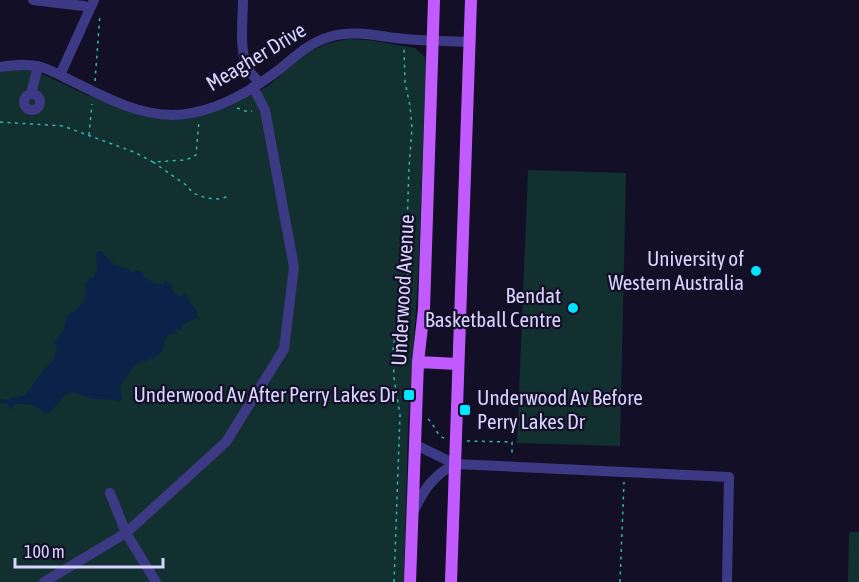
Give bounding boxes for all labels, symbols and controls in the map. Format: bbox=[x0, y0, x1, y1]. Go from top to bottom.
street label: Meagher Drive bbox=[201, 17, 310, 95]
street label: Underwood Avenue bbox=[386, 214, 418, 366]
place label: University of Western Australia bbox=[608, 246, 744, 294]
marker: University of Western Australia bbox=[749, 264, 763, 278]
place label: Bendat Basketball Centre bbox=[425, 283, 561, 331]
marker: Bendat Basketball Centre bbox=[566, 301, 580, 315]
place label: Underwood Av After Perry Lakes Dr bbox=[133, 382, 398, 406]
place label: Underwood Av Before Perry Lakes Dr bbox=[477, 385, 643, 433]
marker: Underwood Av After Perry Lakes Dr bbox=[402, 388, 416, 402]
marker: Underwood Av Before Perry Lakes Dr bbox=[458, 403, 472, 417]
scale bar bbox=[15, 531, 164, 569]
text: 100 m bbox=[24, 541, 65, 562]

